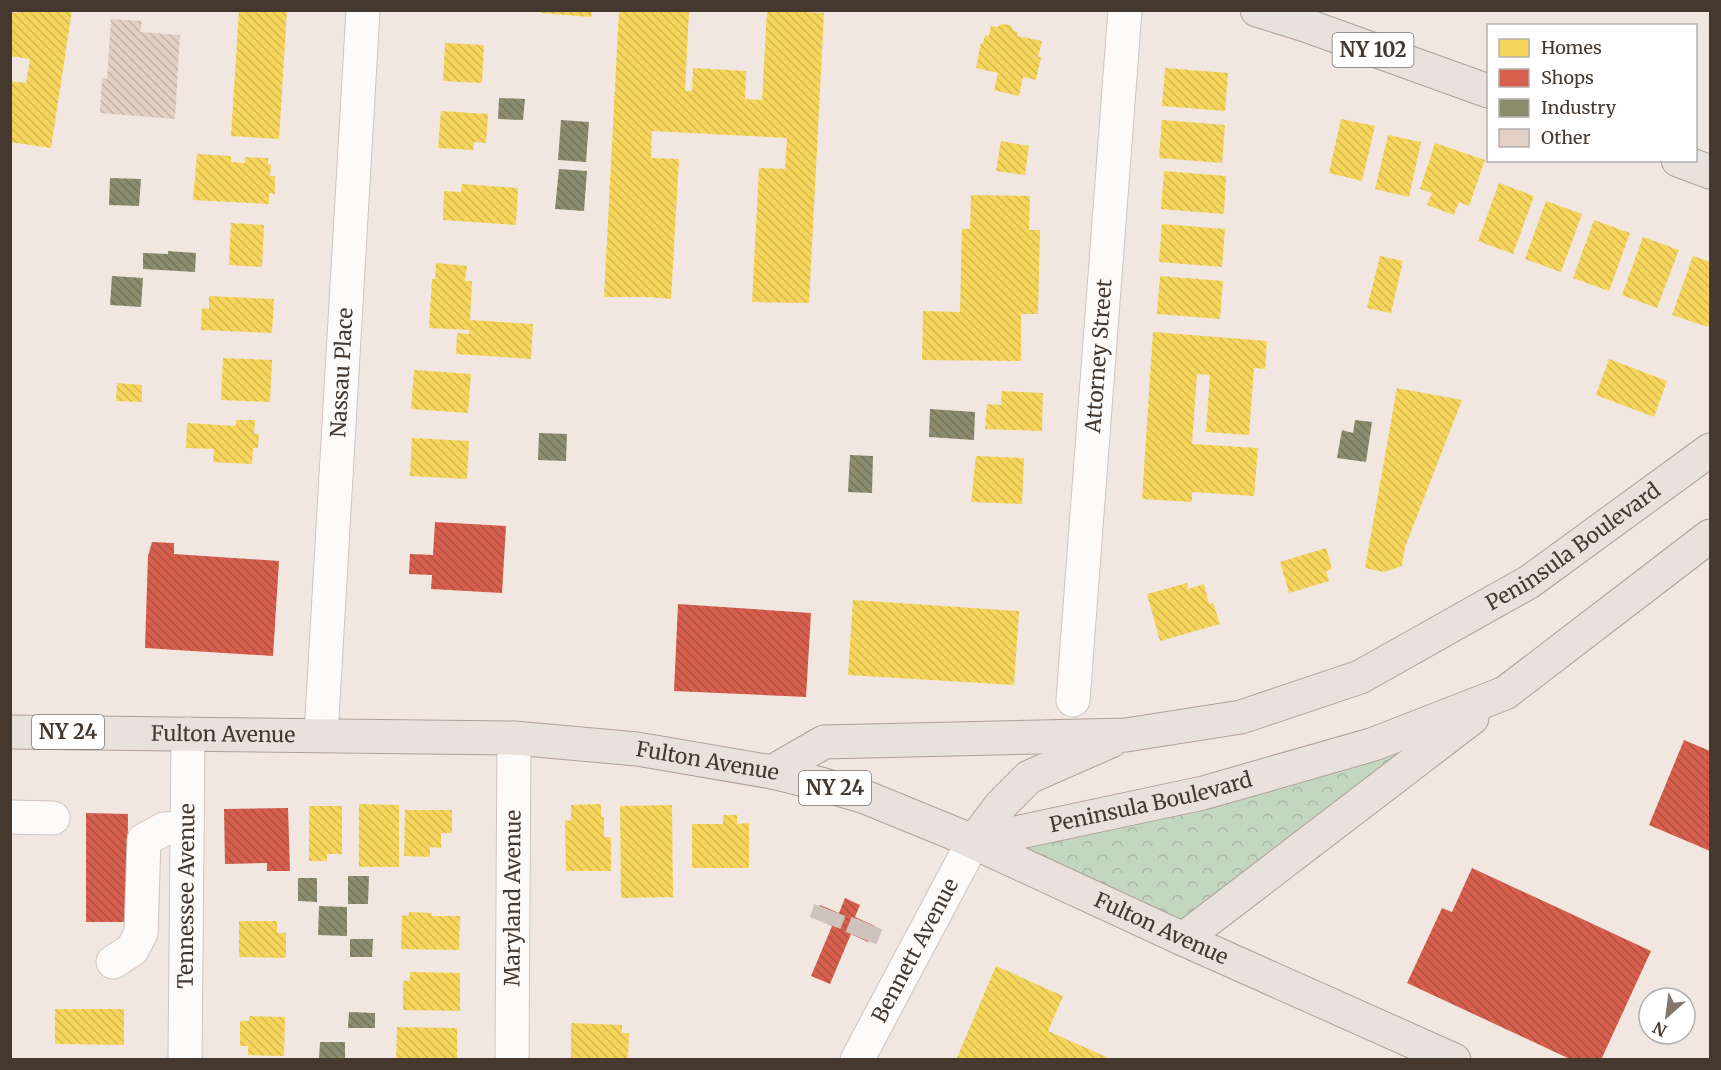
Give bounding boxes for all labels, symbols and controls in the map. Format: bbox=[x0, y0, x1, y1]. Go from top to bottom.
legend bbox=[1487, 24, 1697, 162]
road number: NY 102 bbox=[1332, 33, 1414, 67]
text: Homes bbox=[1541, 36, 1602, 59]
text: Shops bbox=[1541, 66, 1594, 89]
text: Industry bbox=[1541, 96, 1617, 119]
text: Other bbox=[1541, 126, 1591, 149]
street label: Attorney Street bbox=[1079, 278, 1118, 435]
street label: Nassau Place bbox=[324, 307, 359, 438]
street label: Peninsula Boulevard bbox=[1481, 476, 1666, 617]
road number: NY 24 bbox=[32, 715, 104, 749]
street label: Fulton Avenue bbox=[151, 720, 295, 748]
street label: Fulton Avenue bbox=[634, 735, 782, 786]
street label: Peninsula Boulevard bbox=[1047, 766, 1255, 838]
road number: NY 24 bbox=[799, 771, 871, 805]
street label: Tennessee Avenue bbox=[172, 803, 200, 989]
street label: Maryland Avenue bbox=[498, 810, 527, 986]
street label: Bennett Avenue bbox=[865, 873, 964, 1027]
street label: Fulton Avenue bbox=[1090, 886, 1233, 971]
north arrow bbox=[1637, 986, 1697, 1046]
text: N bbox=[1649, 1017, 1670, 1041]

